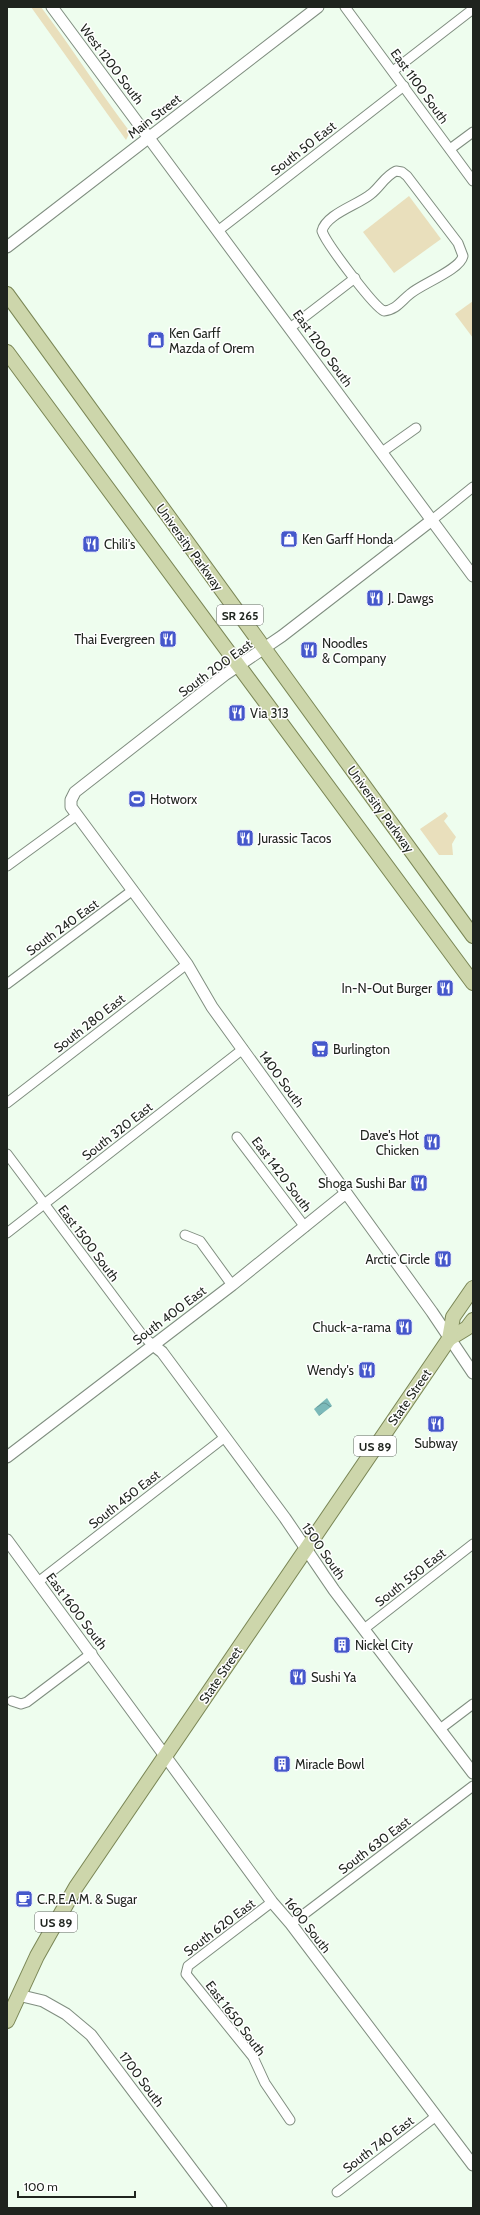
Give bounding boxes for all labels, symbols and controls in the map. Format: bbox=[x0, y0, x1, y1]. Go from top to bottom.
street label: West 1200 South bbox=[77, 21, 147, 107]
street label: East 1100 South bbox=[387, 45, 453, 127]
street label: Main Street bbox=[124, 90, 184, 142]
street label: South 50 East bbox=[267, 117, 339, 178]
street label: East 1200 South bbox=[290, 306, 356, 390]
place label: Ken Garff Mazda of Orem bbox=[169, 325, 254, 356]
shop icon: Ken Garff Mazda of Orem bbox=[146, 330, 166, 350]
street label: University Parkway bbox=[153, 500, 227, 594]
shop icon: Ken Garff Honda bbox=[279, 529, 299, 549]
place label: Ken Garff Honda bbox=[302, 531, 394, 547]
restaurant icon: Chili's bbox=[81, 534, 101, 554]
place label: Chili's bbox=[104, 536, 136, 552]
restaurant icon: J. Dawgs bbox=[365, 588, 385, 608]
place label: J. Dawgs bbox=[387, 590, 434, 606]
road number: SR 265 bbox=[217, 605, 263, 625]
restaurant icon: Thai Evergreen bbox=[158, 629, 178, 649]
place label: Thai Evergreen bbox=[74, 631, 155, 647]
place label: Noodles & Company bbox=[322, 635, 387, 666]
street label: South 200 East bbox=[175, 636, 255, 700]
restaurant icon: Noodles & Company bbox=[299, 640, 319, 660]
restaurant icon: Via 313 bbox=[227, 703, 247, 723]
place label: Via 313 bbox=[250, 705, 289, 721]
street label: University Parkway bbox=[344, 762, 418, 856]
sports icon: Hotworx bbox=[127, 789, 147, 809]
place label: Hotworx bbox=[150, 791, 198, 807]
restaurant icon: Jurassic Tacos bbox=[235, 828, 255, 848]
place label: Jurassic Tacos bbox=[257, 830, 332, 846]
street label: South 240 East bbox=[23, 895, 102, 959]
restaurant icon: In-N-Out Burger bbox=[435, 978, 455, 998]
place label: In-N-Out Burger bbox=[342, 980, 433, 996]
street label: South 280 East bbox=[50, 990, 128, 1056]
supermarket icon: Burlington bbox=[310, 1039, 330, 1059]
place label: Burlington bbox=[333, 1041, 390, 1057]
street label: 1400 South bbox=[256, 1048, 308, 1110]
street label: South 320 East bbox=[79, 1098, 156, 1163]
place label: Dave's Hot Chicken bbox=[360, 1127, 420, 1158]
restaurant icon: Dave's Hot Chicken bbox=[422, 1132, 442, 1152]
street label: East 1420 South bbox=[249, 1133, 315, 1215]
restaurant icon: Shoga Sushi Bar bbox=[409, 1173, 429, 1193]
place label: Shoga Sushi Bar bbox=[318, 1175, 407, 1191]
street label: East 1500 South bbox=[55, 1202, 123, 1284]
restaurant icon: Arctic Circle bbox=[433, 1249, 453, 1269]
place label: Arctic Circle bbox=[366, 1251, 430, 1267]
street label: South 400 East bbox=[129, 1282, 209, 1348]
restaurant icon: Chuck-a-rama bbox=[394, 1317, 414, 1337]
place label: Chuck-a-rama bbox=[312, 1319, 392, 1335]
restaurant icon: Wendy's bbox=[357, 1360, 377, 1380]
place label: Wendy's bbox=[307, 1362, 355, 1378]
street label: State Street bbox=[384, 1365, 435, 1428]
restaurant icon: Subway bbox=[426, 1414, 446, 1434]
place label: Subway bbox=[414, 1435, 458, 1451]
road number: US 89 bbox=[354, 1436, 396, 1456]
street label: South 450 East bbox=[85, 1466, 163, 1532]
street label: 1500 South bbox=[299, 1520, 349, 1582]
street label: South 550 East bbox=[372, 1544, 449, 1610]
street label: East 1600 South bbox=[43, 1570, 111, 1652]
building icon: Nickel City bbox=[332, 1635, 352, 1655]
place label: Nickel City bbox=[355, 1637, 413, 1653]
street label: State Street bbox=[195, 1643, 245, 1707]
restaurant icon: Sushi Ya bbox=[288, 1667, 308, 1687]
place label: Sushi Ya bbox=[311, 1669, 357, 1685]
building icon: Miracle Bowl bbox=[272, 1754, 292, 1774]
place label: Miracle Bowl bbox=[295, 1756, 364, 1772]
street label: South 630 East bbox=[335, 1813, 413, 1877]
cafe icon: C.R.E.A.M. & Sugar bbox=[14, 1889, 34, 1909]
place label: C.R.E.A.M. & Sugar bbox=[37, 1891, 138, 1907]
street label: 1600 South bbox=[281, 1894, 335, 1956]
street label: South 620 East bbox=[180, 1895, 258, 1959]
road number: US 89 bbox=[35, 1912, 77, 1932]
street label: East 1650 South bbox=[203, 1977, 269, 2059]
street label: 1700 South bbox=[116, 2048, 168, 2110]
street label: South 740 East bbox=[339, 2112, 417, 2176]
scale bar bbox=[18, 2173, 135, 2199]
text: 100 m bbox=[24, 2179, 58, 2194]

